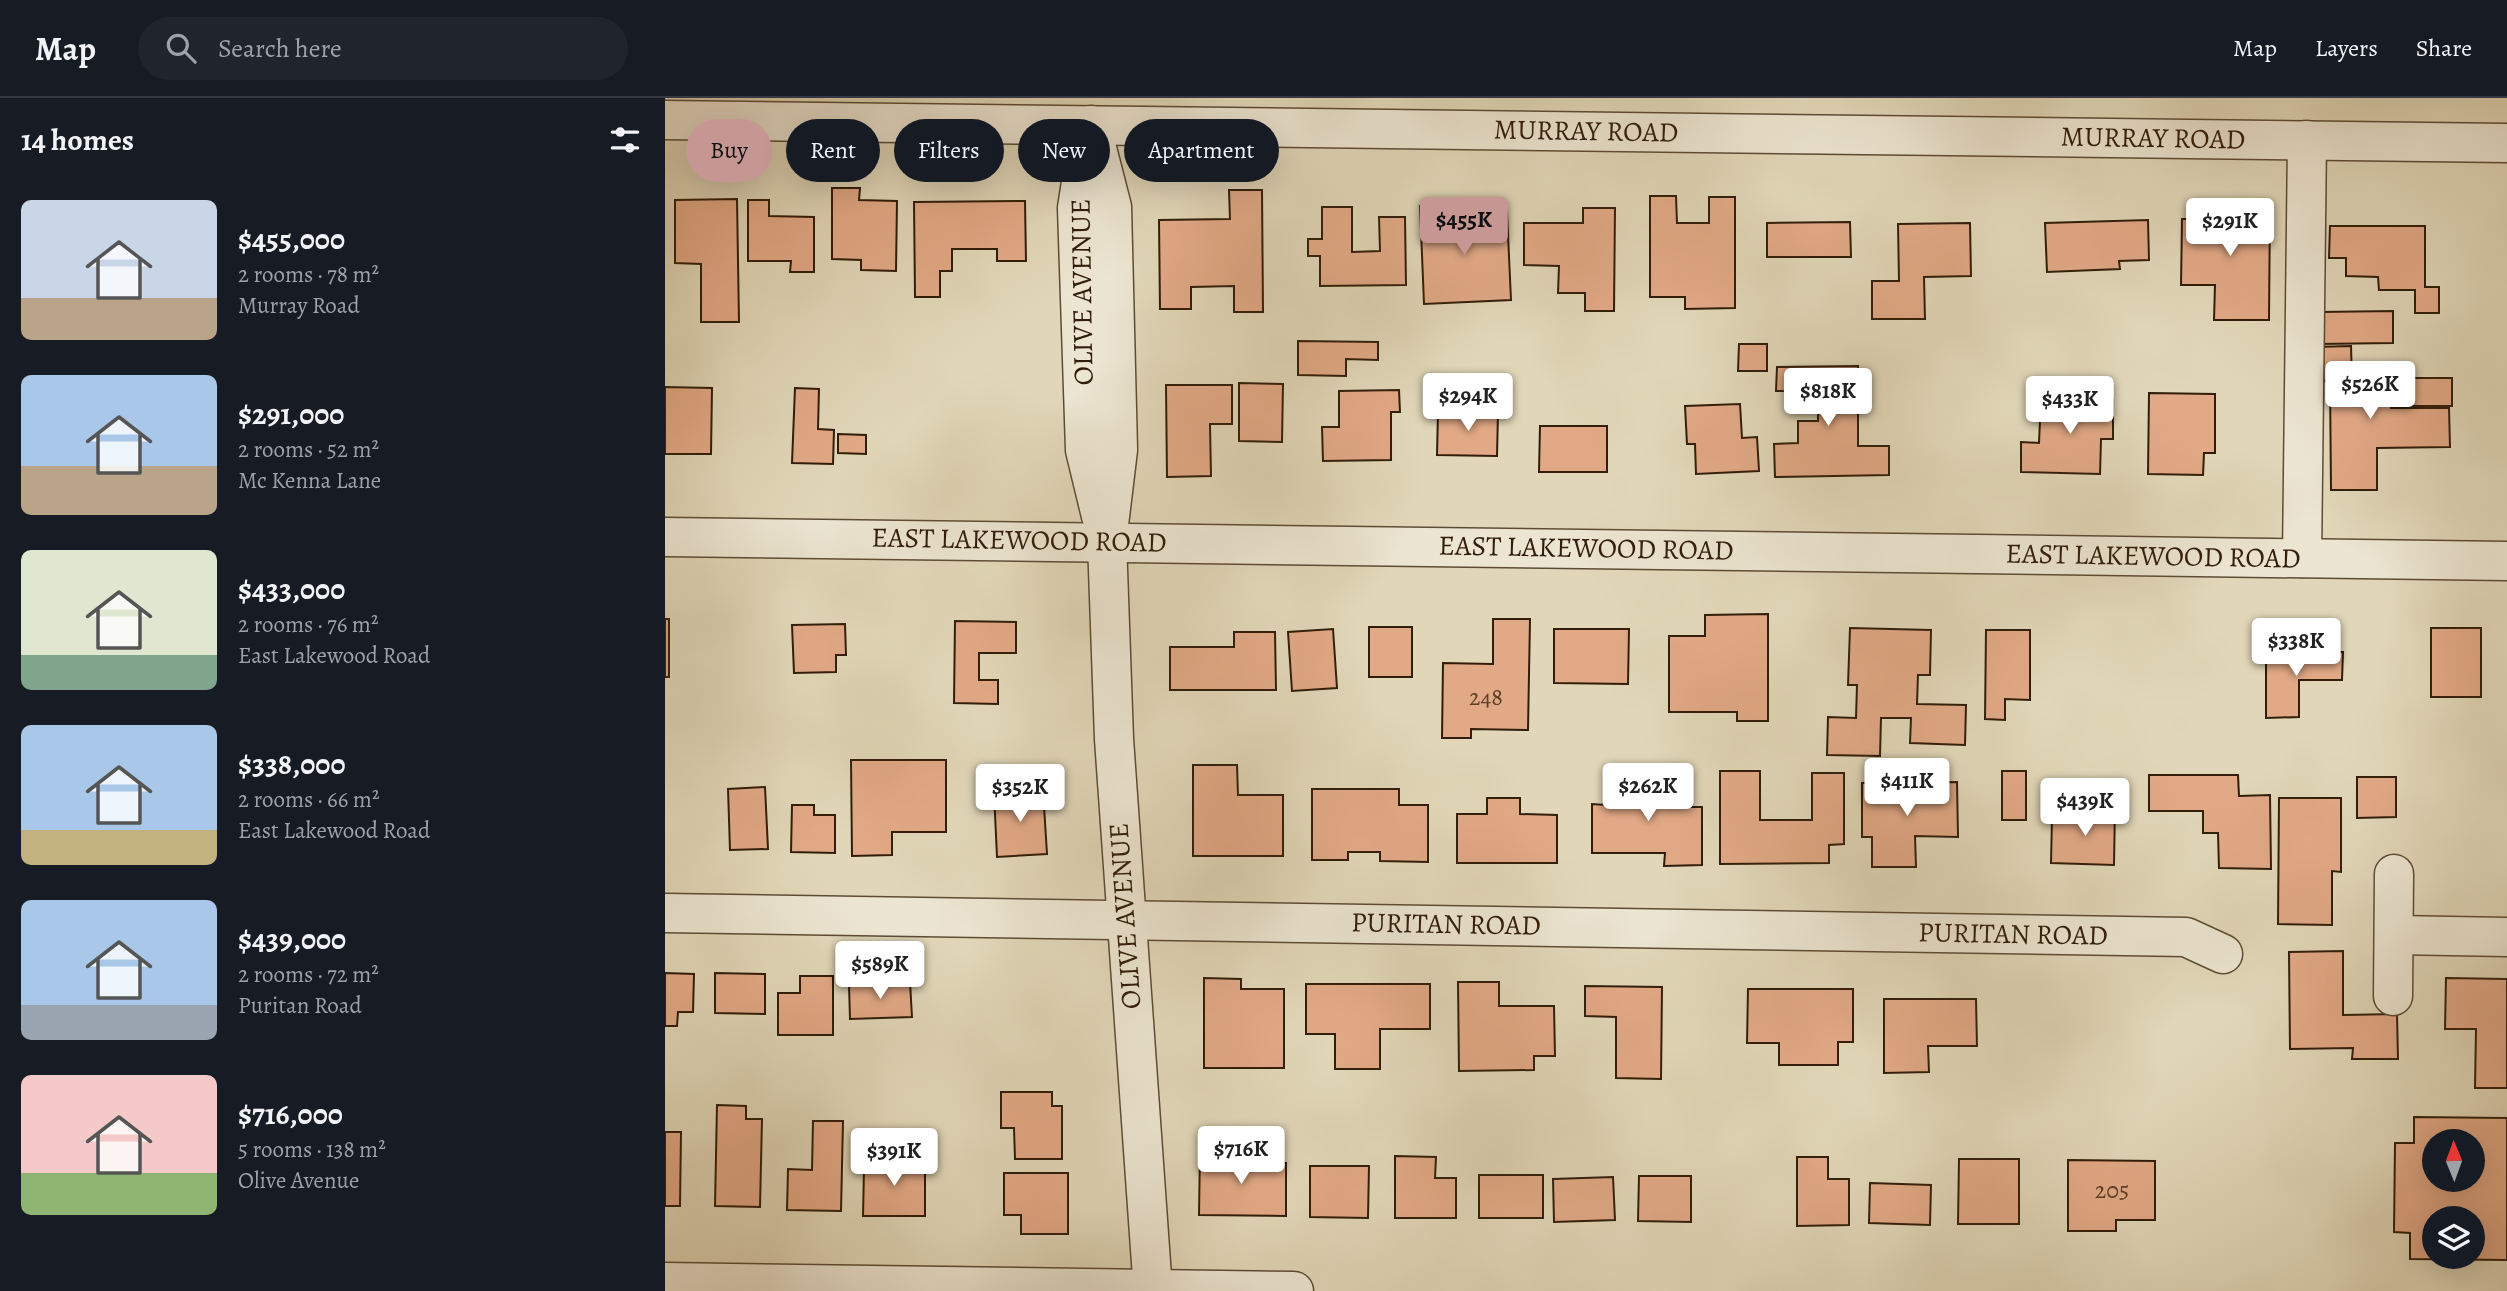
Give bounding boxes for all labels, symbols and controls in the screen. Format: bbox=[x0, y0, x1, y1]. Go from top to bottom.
search box bbox=[138, 17, 628, 80]
text: Map bbox=[35, 26, 96, 71]
icon: search bbox=[162, 29, 200, 67]
text: Search here bbox=[218, 31, 342, 66]
text: Map bbox=[2233, 32, 2277, 64]
text: Layers bbox=[2315, 32, 2378, 64]
text: Share bbox=[2416, 32, 2472, 64]
street label: MURRAY ROAD bbox=[1493, 110, 1679, 152]
street label: MURRAY ROAD bbox=[2060, 117, 2246, 159]
chip: Buy bbox=[686, 119, 772, 182]
chip: Rent bbox=[786, 119, 880, 182]
chip: Filters bbox=[894, 119, 1004, 182]
chip: New bbox=[1018, 119, 1110, 182]
chip: Apartment bbox=[1124, 119, 1279, 182]
text: 14 homes bbox=[21, 120, 134, 160]
icon: filters bbox=[606, 121, 644, 159]
street label: OLIVE AVENUE bbox=[1061, 198, 1103, 386]
pin: $455K bbox=[1415, 198, 1513, 257]
pin: $291K bbox=[2181, 198, 2279, 258]
text: $455K bbox=[1436, 204, 1492, 235]
text: $291K bbox=[2202, 205, 2258, 236]
text: $455,000 bbox=[238, 219, 345, 259]
icon: home bbox=[77, 228, 161, 312]
text: 2 rooms · 78 m² bbox=[238, 259, 379, 290]
text: Murray Road bbox=[238, 290, 360, 321]
pin: $526K bbox=[2321, 362, 2419, 421]
pin: $818K bbox=[1779, 368, 1877, 428]
text: $526K bbox=[2341, 368, 2399, 399]
pin: $294K bbox=[1419, 374, 1517, 433]
text: $818K bbox=[1800, 375, 1856, 406]
pin: $433K bbox=[2021, 376, 2119, 436]
text: $294K bbox=[1439, 380, 1497, 411]
text: $433K bbox=[2042, 383, 2098, 414]
text: $291,000 bbox=[238, 394, 344, 434]
icon: home bbox=[77, 403, 161, 487]
text: 2 rooms · 52 m² bbox=[238, 434, 379, 465]
text: Mc Kenna Lane bbox=[238, 465, 381, 496]
street label: EAST LAKEWOOD ROAD bbox=[871, 518, 1167, 562]
street label: EAST LAKEWOOD ROAD bbox=[1438, 526, 1734, 570]
street label: EAST LAKEWOOD ROAD bbox=[2005, 534, 2301, 578]
text: $433,000 bbox=[238, 569, 345, 609]
icon: home bbox=[77, 578, 161, 662]
text: 2 rooms · 76 m² bbox=[238, 609, 379, 640]
pin: $338K bbox=[2247, 618, 2345, 678]
text: $338K bbox=[2268, 625, 2324, 656]
text: East Lakewood Road bbox=[238, 640, 430, 671]
house number: 248 bbox=[1469, 681, 1503, 713]
text: $338,000 bbox=[238, 744, 346, 784]
icon: home bbox=[77, 753, 161, 837]
pin: $411K bbox=[1858, 758, 1956, 818]
pin: $352K bbox=[971, 764, 1069, 824]
pin: $262K bbox=[1599, 764, 1697, 823]
text: $411K bbox=[1880, 765, 1934, 796]
text: $262K bbox=[1619, 770, 1677, 801]
text: $352K bbox=[992, 771, 1048, 802]
pin: $439K bbox=[2036, 778, 2134, 838]
text: 2 rooms · 66 m² bbox=[238, 784, 380, 815]
text: $439K bbox=[2056, 785, 2114, 816]
text: East Lakewood Road bbox=[238, 815, 430, 846]
street label: OLIVE AVENUE bbox=[1100, 821, 1150, 1011]
street label: PURITAN ROAD bbox=[1351, 903, 1541, 945]
street label: PURITAN ROAD bbox=[1918, 913, 2108, 955]
text: $439,000 bbox=[238, 919, 346, 959]
icon: home bbox=[77, 928, 161, 1012]
pin: $589K bbox=[831, 942, 929, 1001]
text: $589K bbox=[851, 948, 909, 979]
text: 2 rooms · 72 m² bbox=[238, 959, 379, 990]
text: Puritan Road bbox=[238, 990, 362, 1021]
text: $716,000 bbox=[238, 1094, 343, 1134]
icon: home bbox=[77, 1103, 161, 1187]
pin: $716K bbox=[1192, 1126, 1290, 1186]
pin: $391K bbox=[845, 1128, 943, 1188]
north arrow bbox=[2422, 1129, 2485, 1192]
map controls bbox=[2422, 1129, 2485, 1269]
text: $716K bbox=[1214, 1133, 1268, 1164]
text: 5 rooms · 138 m² bbox=[238, 1134, 386, 1165]
text: $391K bbox=[867, 1135, 921, 1166]
text: Olive Avenue bbox=[238, 1165, 359, 1196]
house number: 205 bbox=[2095, 1174, 2129, 1206]
button: layers bbox=[2422, 1206, 2485, 1269]

